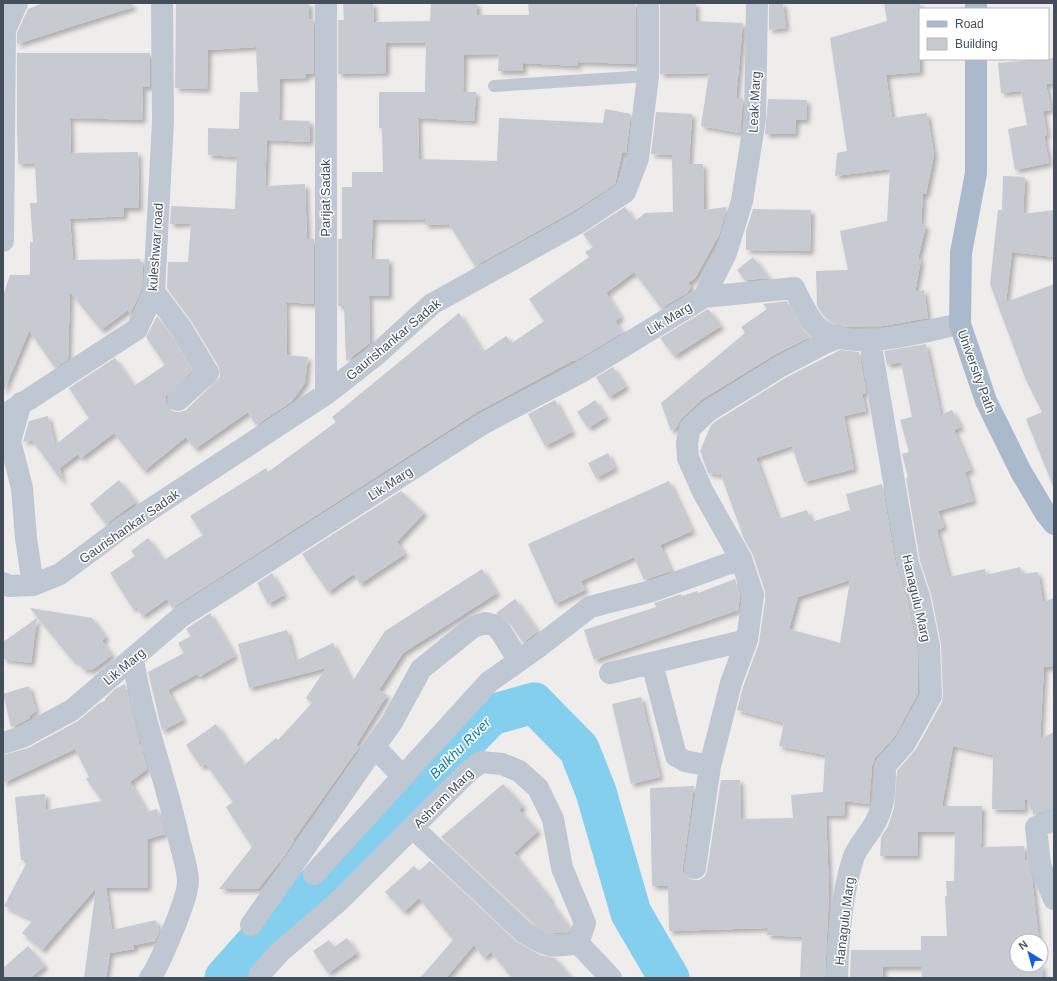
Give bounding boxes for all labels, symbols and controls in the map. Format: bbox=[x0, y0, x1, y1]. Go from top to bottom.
legend bbox=[919, 8, 1049, 60]
text: Road bbox=[955, 17, 984, 31]
text: Building bbox=[955, 37, 998, 51]
street label: Leak Marg bbox=[745, 71, 764, 133]
street label: Parijat Sadak bbox=[318, 159, 333, 237]
street label: kuleshwar road bbox=[145, 203, 166, 292]
street label: Gaurishankar Sadak bbox=[343, 295, 444, 383]
street label: Lik Marg bbox=[644, 299, 694, 338]
street label: University Path bbox=[955, 328, 999, 415]
street label: Lik Marg bbox=[365, 464, 415, 503]
street label: Gaurishankar Sadak bbox=[76, 486, 183, 567]
street label: Hanagulu Marg bbox=[899, 553, 934, 643]
street label: Lik Marg bbox=[100, 645, 148, 688]
water label: Balkhu River bbox=[426, 713, 495, 782]
street label: Ashram Marg bbox=[410, 765, 476, 831]
street label: Hanagulu Marg bbox=[832, 876, 857, 966]
north arrow bbox=[1009, 933, 1049, 973]
text: N bbox=[1016, 938, 1030, 952]

